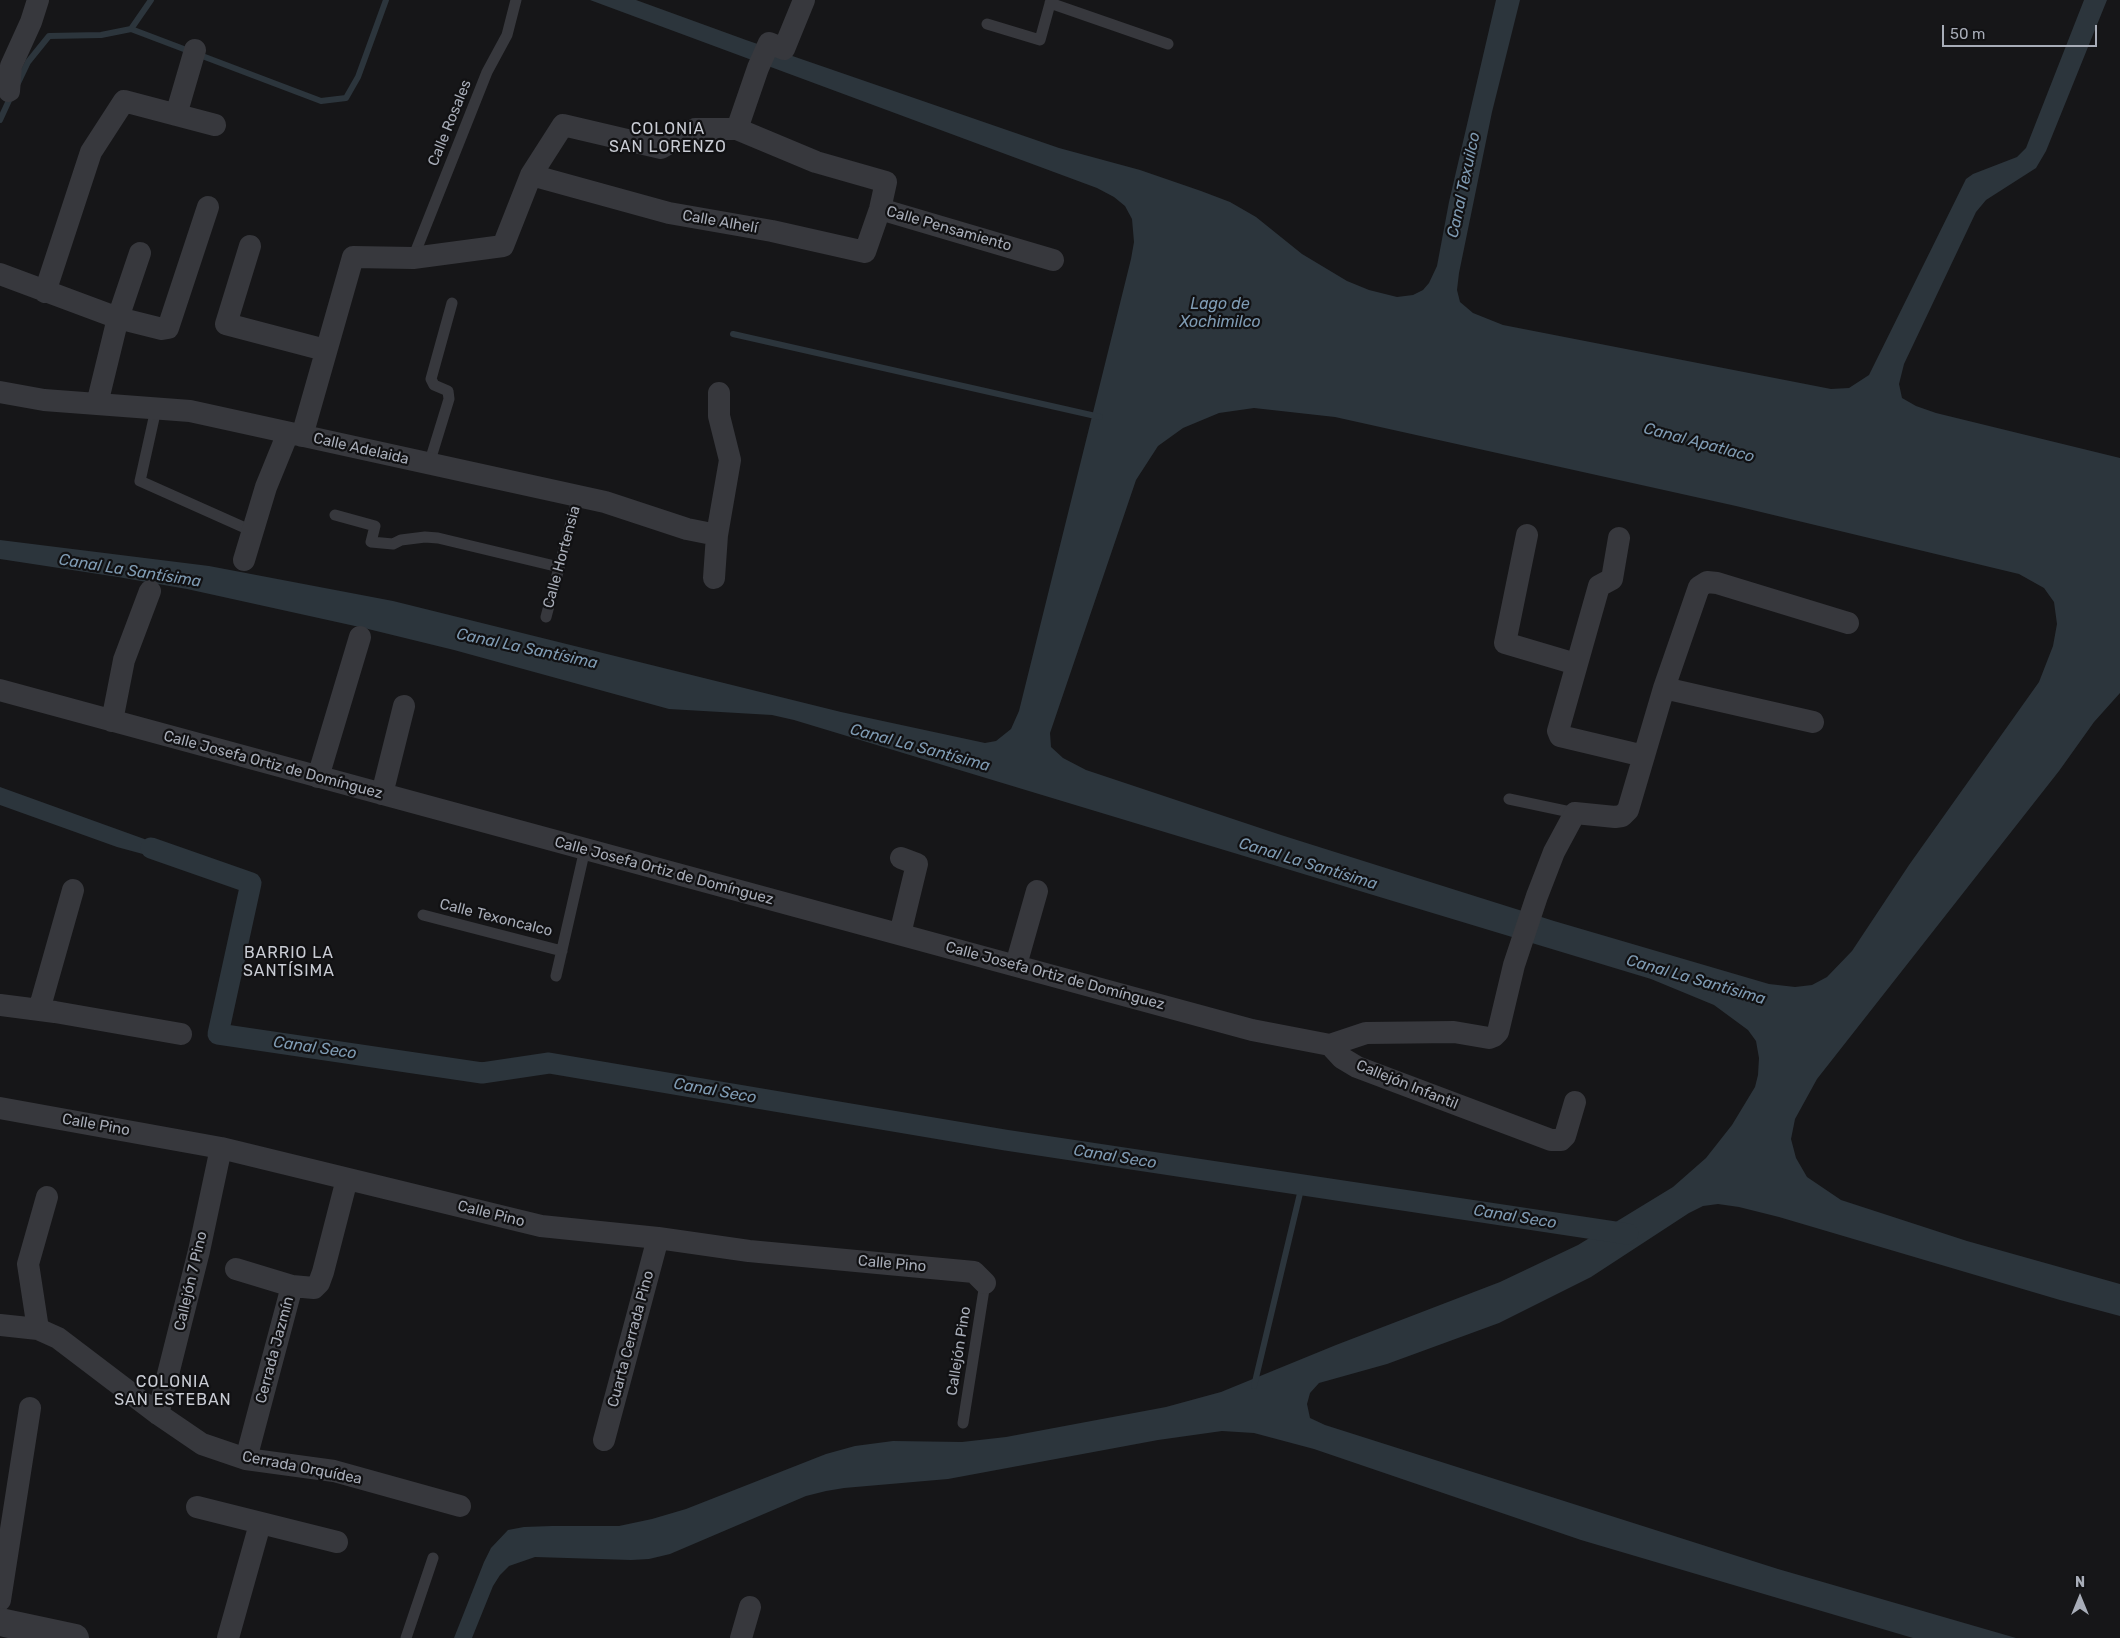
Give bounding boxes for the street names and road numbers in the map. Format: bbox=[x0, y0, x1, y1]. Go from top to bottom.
street label: Calle Rosales bbox=[424, 77, 476, 169]
street label: Calle Pensamiento bbox=[884, 203, 1014, 255]
street label: Calle Alhelí bbox=[681, 207, 759, 237]
street label: Calle Adelaida bbox=[311, 429, 411, 469]
street label: Calle Hortensia bbox=[540, 504, 584, 610]
street label: Calle Josefa Ortiz de Domínguez bbox=[162, 727, 384, 803]
street label: Calle Josefa Ortiz de Domínguez bbox=[553, 833, 775, 909]
street label: Calle Texoncalco bbox=[438, 895, 554, 941]
street label: Calle Josefa Ortiz de Domínguez bbox=[944, 938, 1166, 1014]
street label: Callejón Infantil bbox=[1353, 1056, 1461, 1114]
street label: Calle Pino bbox=[61, 1110, 131, 1140]
street label: Calle Pino bbox=[456, 1197, 526, 1231]
street label: Callejón 7 Pino bbox=[171, 1230, 211, 1332]
street label: Calle Pino bbox=[857, 1252, 927, 1276]
street label: Cuarta Cerrada Pino bbox=[604, 1269, 658, 1409]
street label: Cerrada Jazmín bbox=[252, 1294, 298, 1406]
street label: Callejón Pino bbox=[943, 1305, 975, 1397]
street label: Cerrada Orquídea bbox=[241, 1448, 363, 1488]

